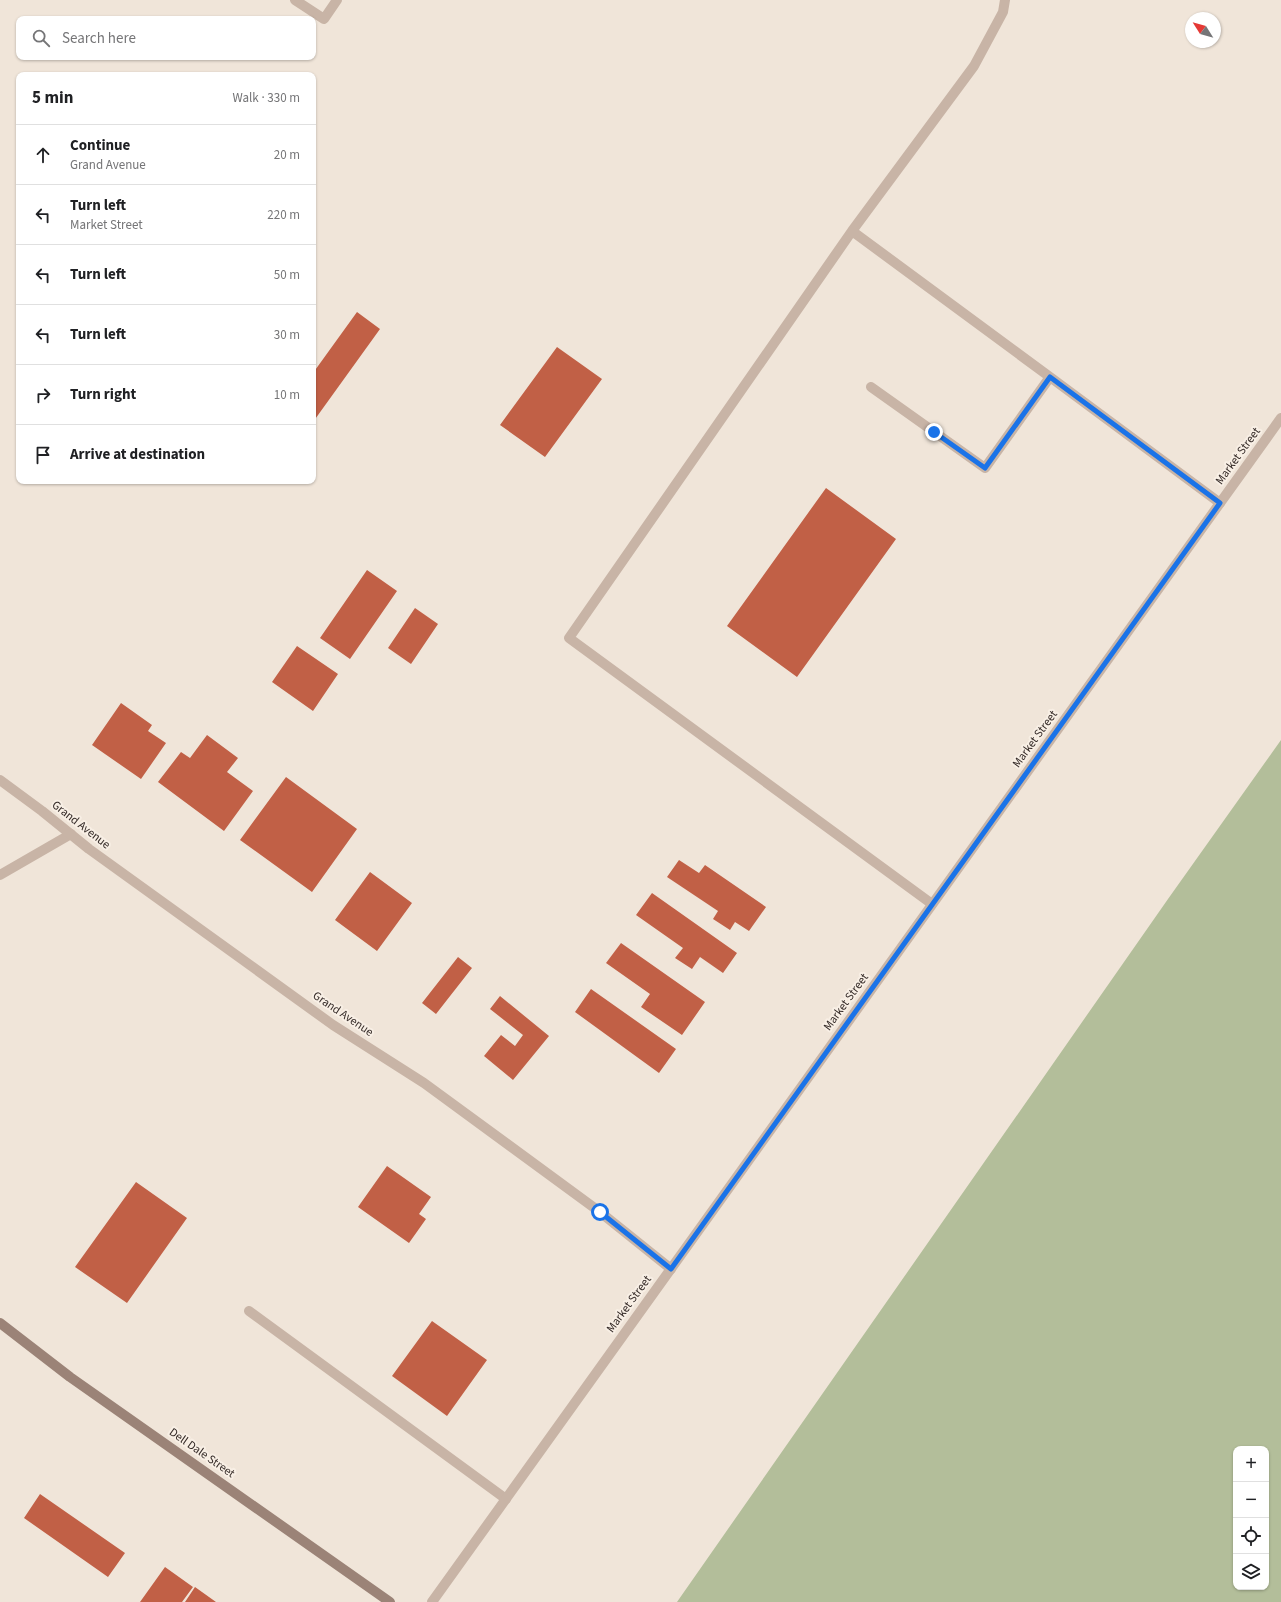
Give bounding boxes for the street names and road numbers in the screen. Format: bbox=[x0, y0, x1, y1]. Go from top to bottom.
street label: Market Street bbox=[1211, 424, 1265, 488]
street label: Market Street bbox=[1008, 707, 1062, 771]
street label: Grand Avenue bbox=[48, 797, 114, 853]
street label: Market Street bbox=[819, 970, 873, 1034]
street label: Grand Avenue bbox=[309, 987, 377, 1041]
street label: Market Street bbox=[602, 1272, 656, 1336]
street label: Dell Dale Street bbox=[166, 1424, 238, 1482]

